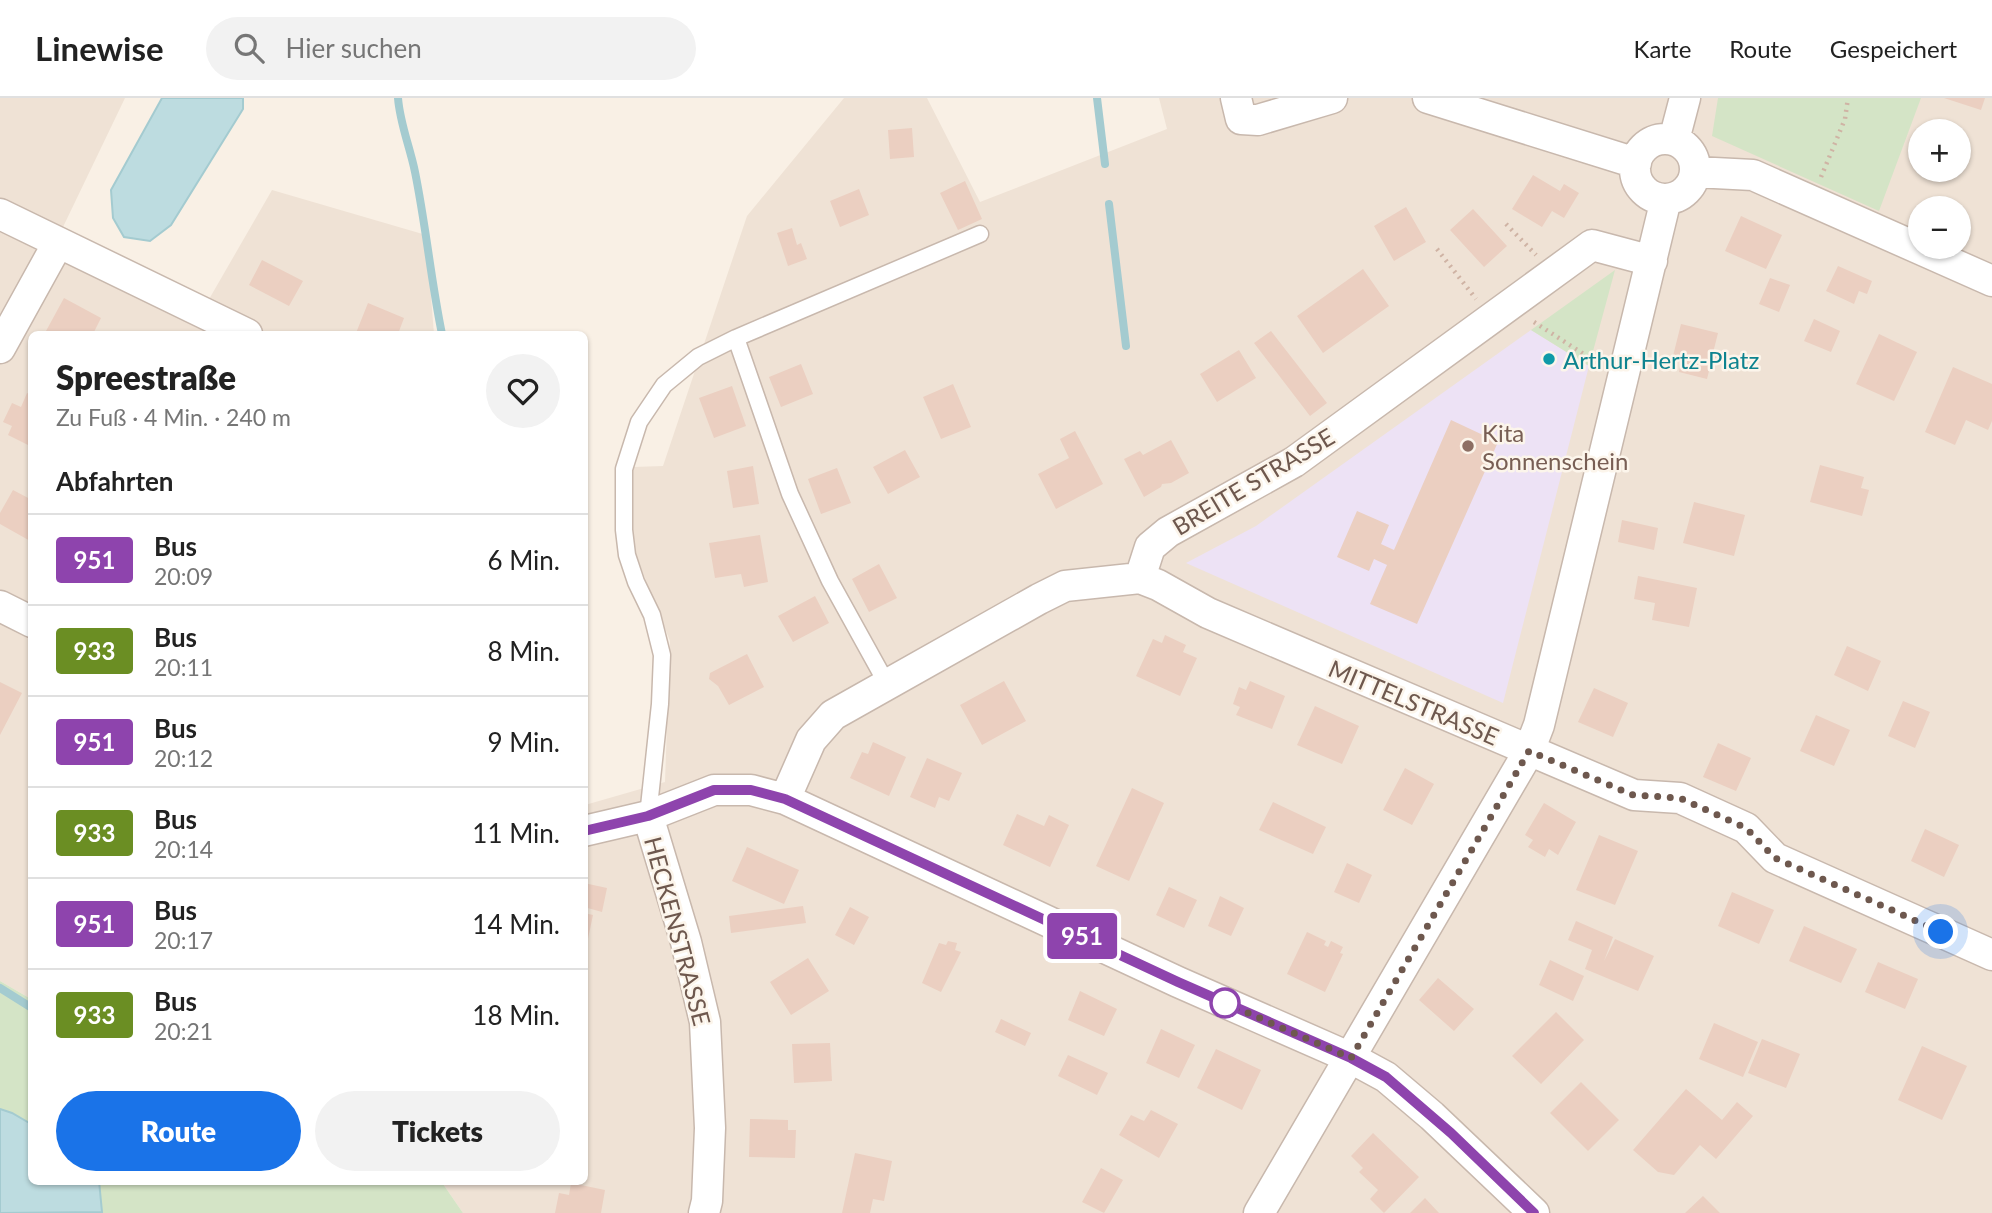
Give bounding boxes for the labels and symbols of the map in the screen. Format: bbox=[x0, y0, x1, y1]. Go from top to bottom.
place label: Arthur-Hertz-Platz bbox=[1563, 345, 1759, 374]
marker: Arthur-Hertz-Platz bbox=[1541, 351, 1557, 367]
place label: Kita Sonnenschein bbox=[1482, 418, 1628, 475]
street label: BREITE STRASSE bbox=[1167, 421, 1339, 541]
marker: Kita Sonnenschein bbox=[1460, 438, 1476, 454]
street label: MITTELSTRASSE bbox=[1325, 653, 1503, 751]
street label: HECKENSTRASSE bbox=[639, 833, 717, 1029]
line badge: 951 bbox=[1042, 913, 1122, 959]
your location bbox=[1923, 914, 1958, 949]
unlabelled marker bbox=[1210, 988, 1240, 1018]

